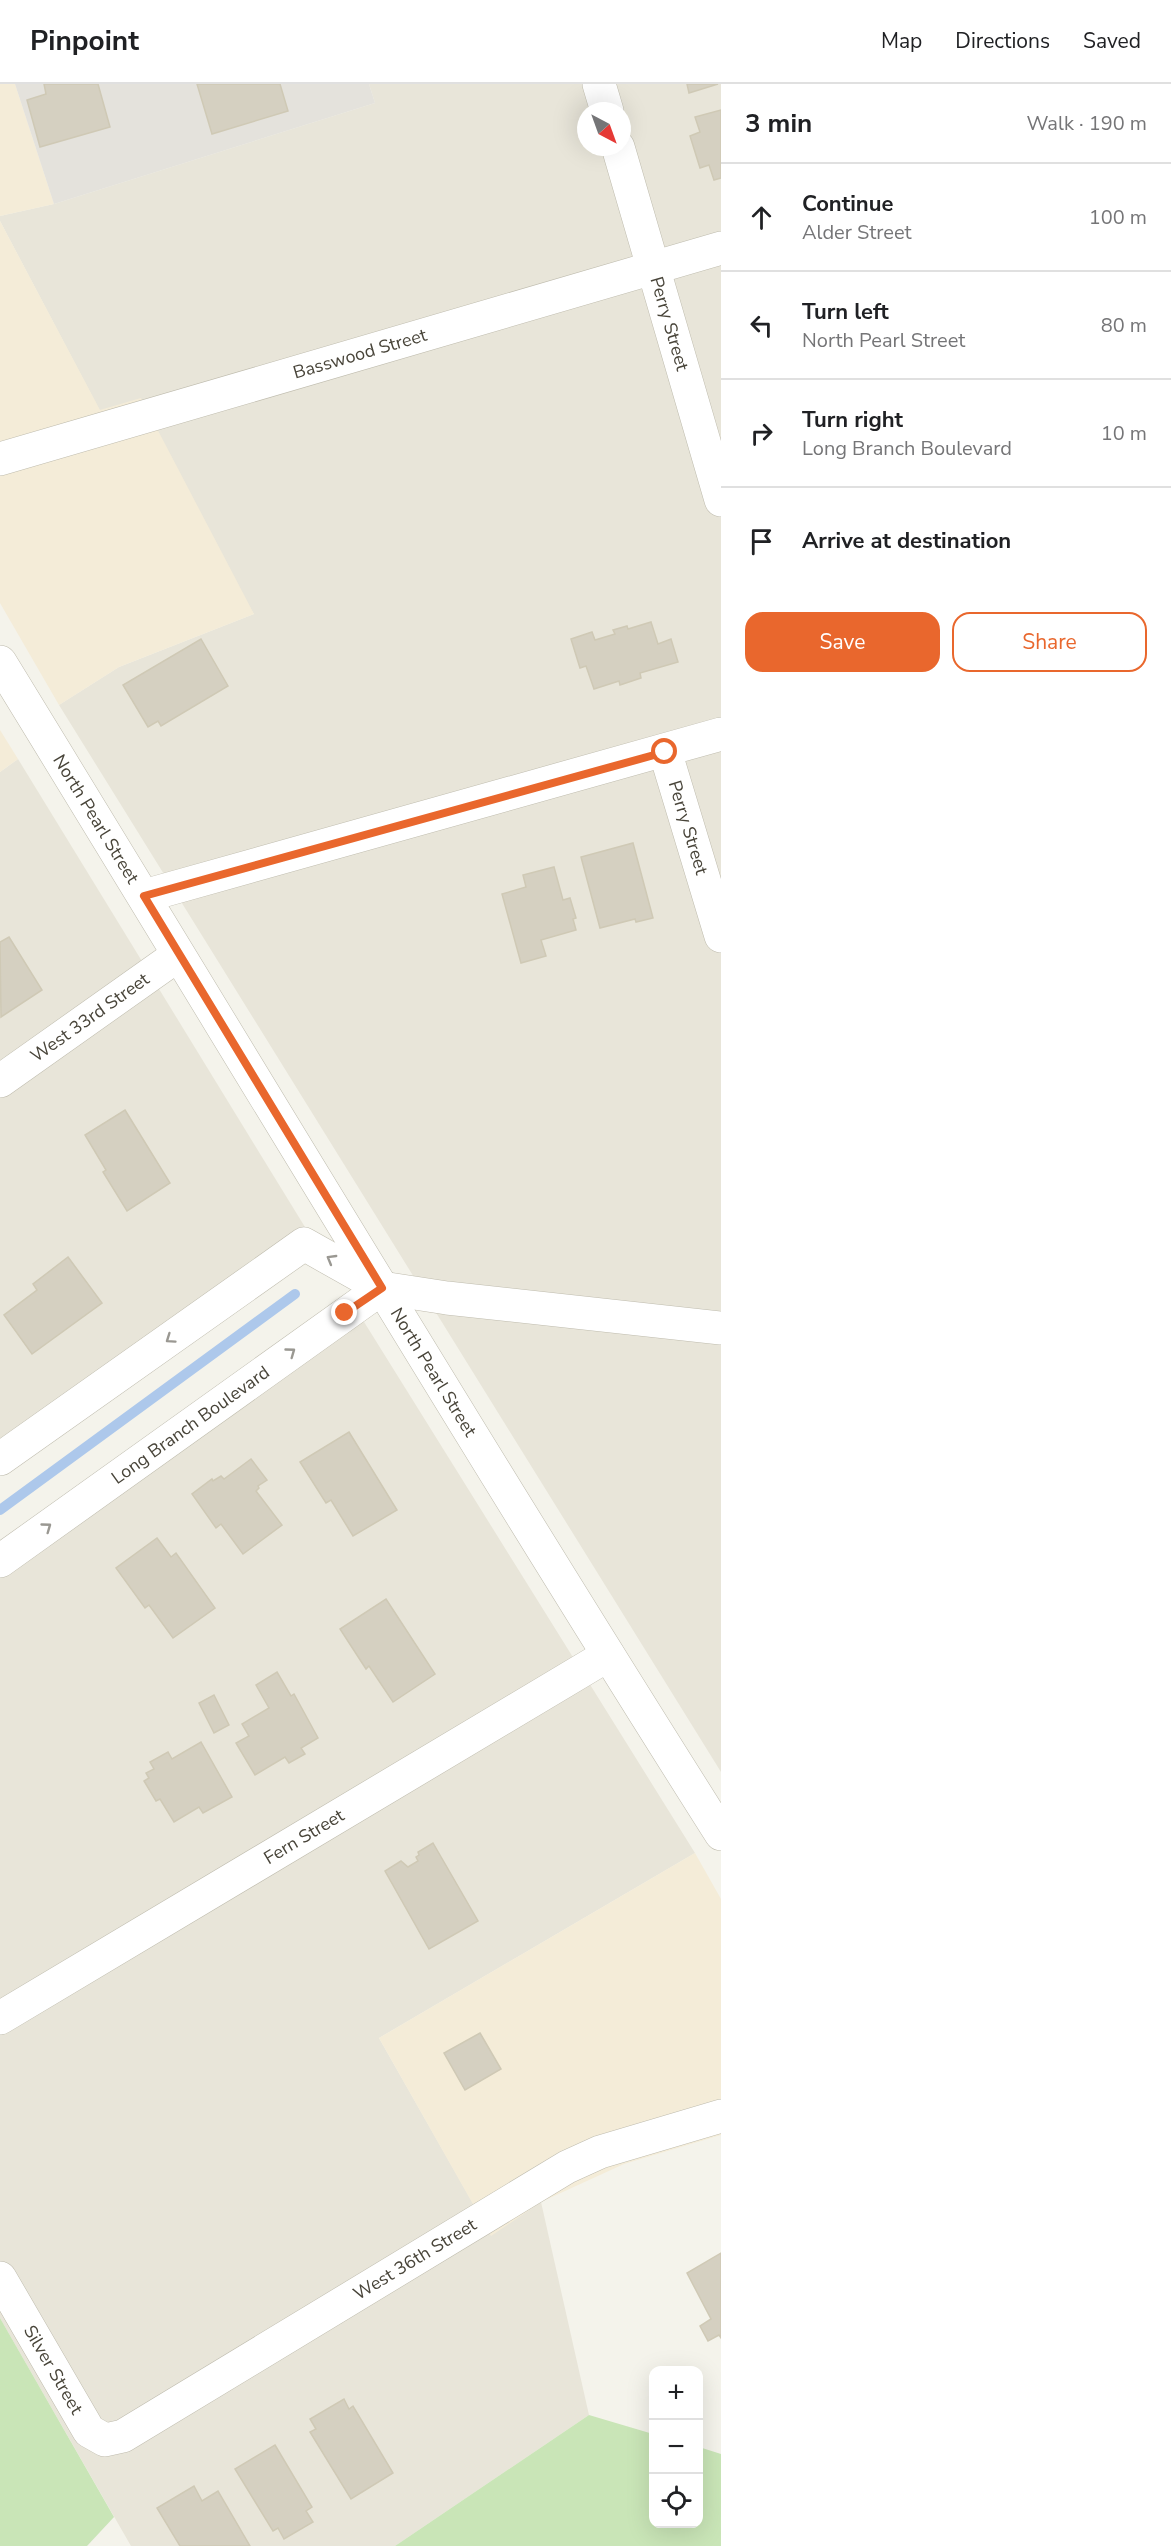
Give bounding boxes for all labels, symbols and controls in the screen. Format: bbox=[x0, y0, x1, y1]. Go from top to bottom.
text: Pinpoint bbox=[30, 22, 139, 60]
text: Map bbox=[881, 27, 922, 55]
text: Directions bbox=[955, 27, 1050, 55]
text: Saved bbox=[1083, 27, 1141, 55]
north arrow bbox=[577, 102, 631, 156]
text: 3 min bbox=[745, 106, 812, 141]
text: Walk · 190 m bbox=[1027, 110, 1147, 137]
text: Continue bbox=[802, 189, 893, 219]
icon: ahead bbox=[745, 201, 778, 234]
text: 100 m bbox=[1089, 204, 1147, 231]
text: Alder Street bbox=[802, 219, 912, 246]
street label: Perry Street bbox=[644, 274, 695, 374]
text: Turn left bbox=[802, 297, 889, 327]
icon: left bbox=[745, 309, 778, 342]
text: 80 m bbox=[1101, 312, 1147, 339]
street label: Basswood Street bbox=[290, 323, 430, 385]
text: North Pearl Street bbox=[802, 327, 965, 354]
text: Turn right bbox=[802, 405, 903, 435]
icon: right bbox=[745, 417, 778, 450]
text: 10 m bbox=[1101, 420, 1147, 447]
text: Long Branch Boulevard bbox=[802, 435, 1012, 462]
icon: arrive bbox=[745, 525, 778, 558]
text: Arrive at destination bbox=[802, 526, 1011, 556]
button: Save bbox=[745, 612, 940, 672]
button: Share bbox=[952, 612, 1147, 672]
route start bbox=[651, 738, 677, 764]
street label: North Pearl Street bbox=[47, 750, 145, 889]
street label: Perry Street bbox=[663, 778, 714, 878]
street label: West 33rd Street bbox=[26, 967, 154, 1068]
one-way arrow bbox=[327, 1255, 337, 1266]
route end bbox=[331, 1299, 357, 1325]
street label: North Pearl Street bbox=[385, 1303, 483, 1442]
one-way arrow bbox=[165, 1331, 176, 1342]
one-way arrow bbox=[285, 1348, 296, 1359]
street label: Long Branch Boulevard bbox=[106, 1360, 274, 1490]
one-way arrow bbox=[41, 1523, 52, 1534]
street label: Fern Street bbox=[259, 1803, 349, 1870]
street label: West 36th Street bbox=[349, 2212, 481, 2306]
street label: Silver Street bbox=[18, 2321, 89, 2419]
map controls bbox=[649, 2366, 703, 2528]
button: + bbox=[649, 2366, 703, 2420]
button: − bbox=[649, 2420, 703, 2474]
button: locate bbox=[649, 2474, 703, 2528]

